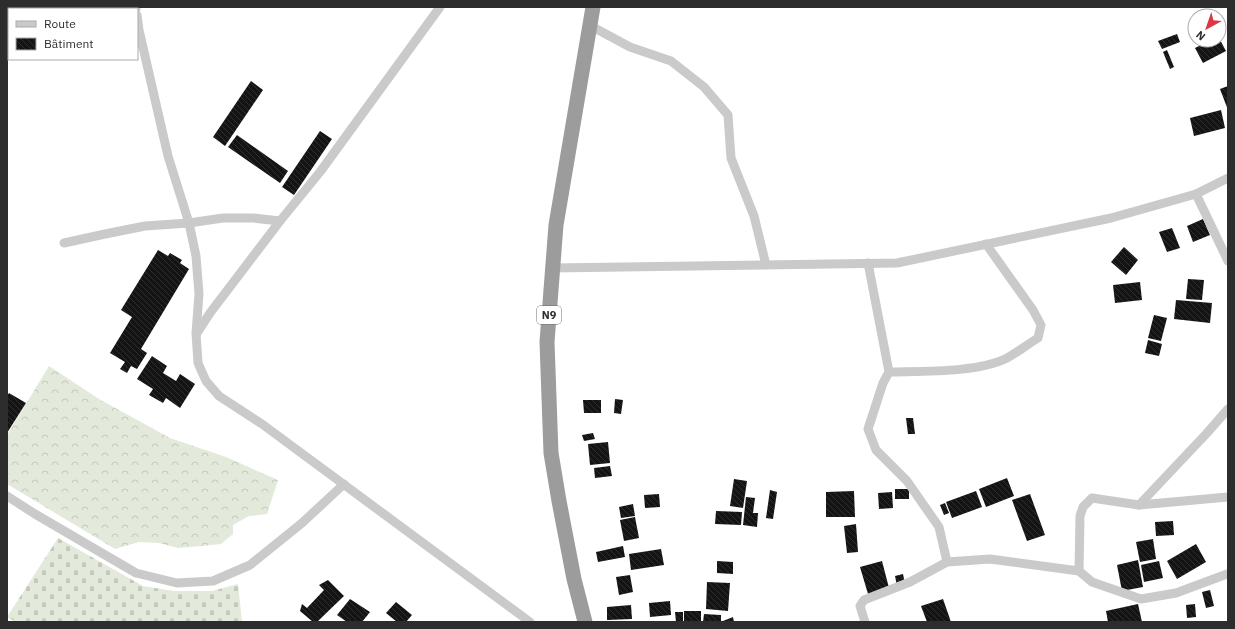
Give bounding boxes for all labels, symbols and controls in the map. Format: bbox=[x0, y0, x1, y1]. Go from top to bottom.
legend bbox=[8, 8, 138, 60]
north arrow bbox=[1187, 8, 1227, 48]
text: Route bbox=[44, 16, 76, 31]
text: N bbox=[1193, 28, 1208, 44]
text: Bâtiment bbox=[44, 36, 94, 51]
road number: N9 bbox=[537, 306, 561, 324]

